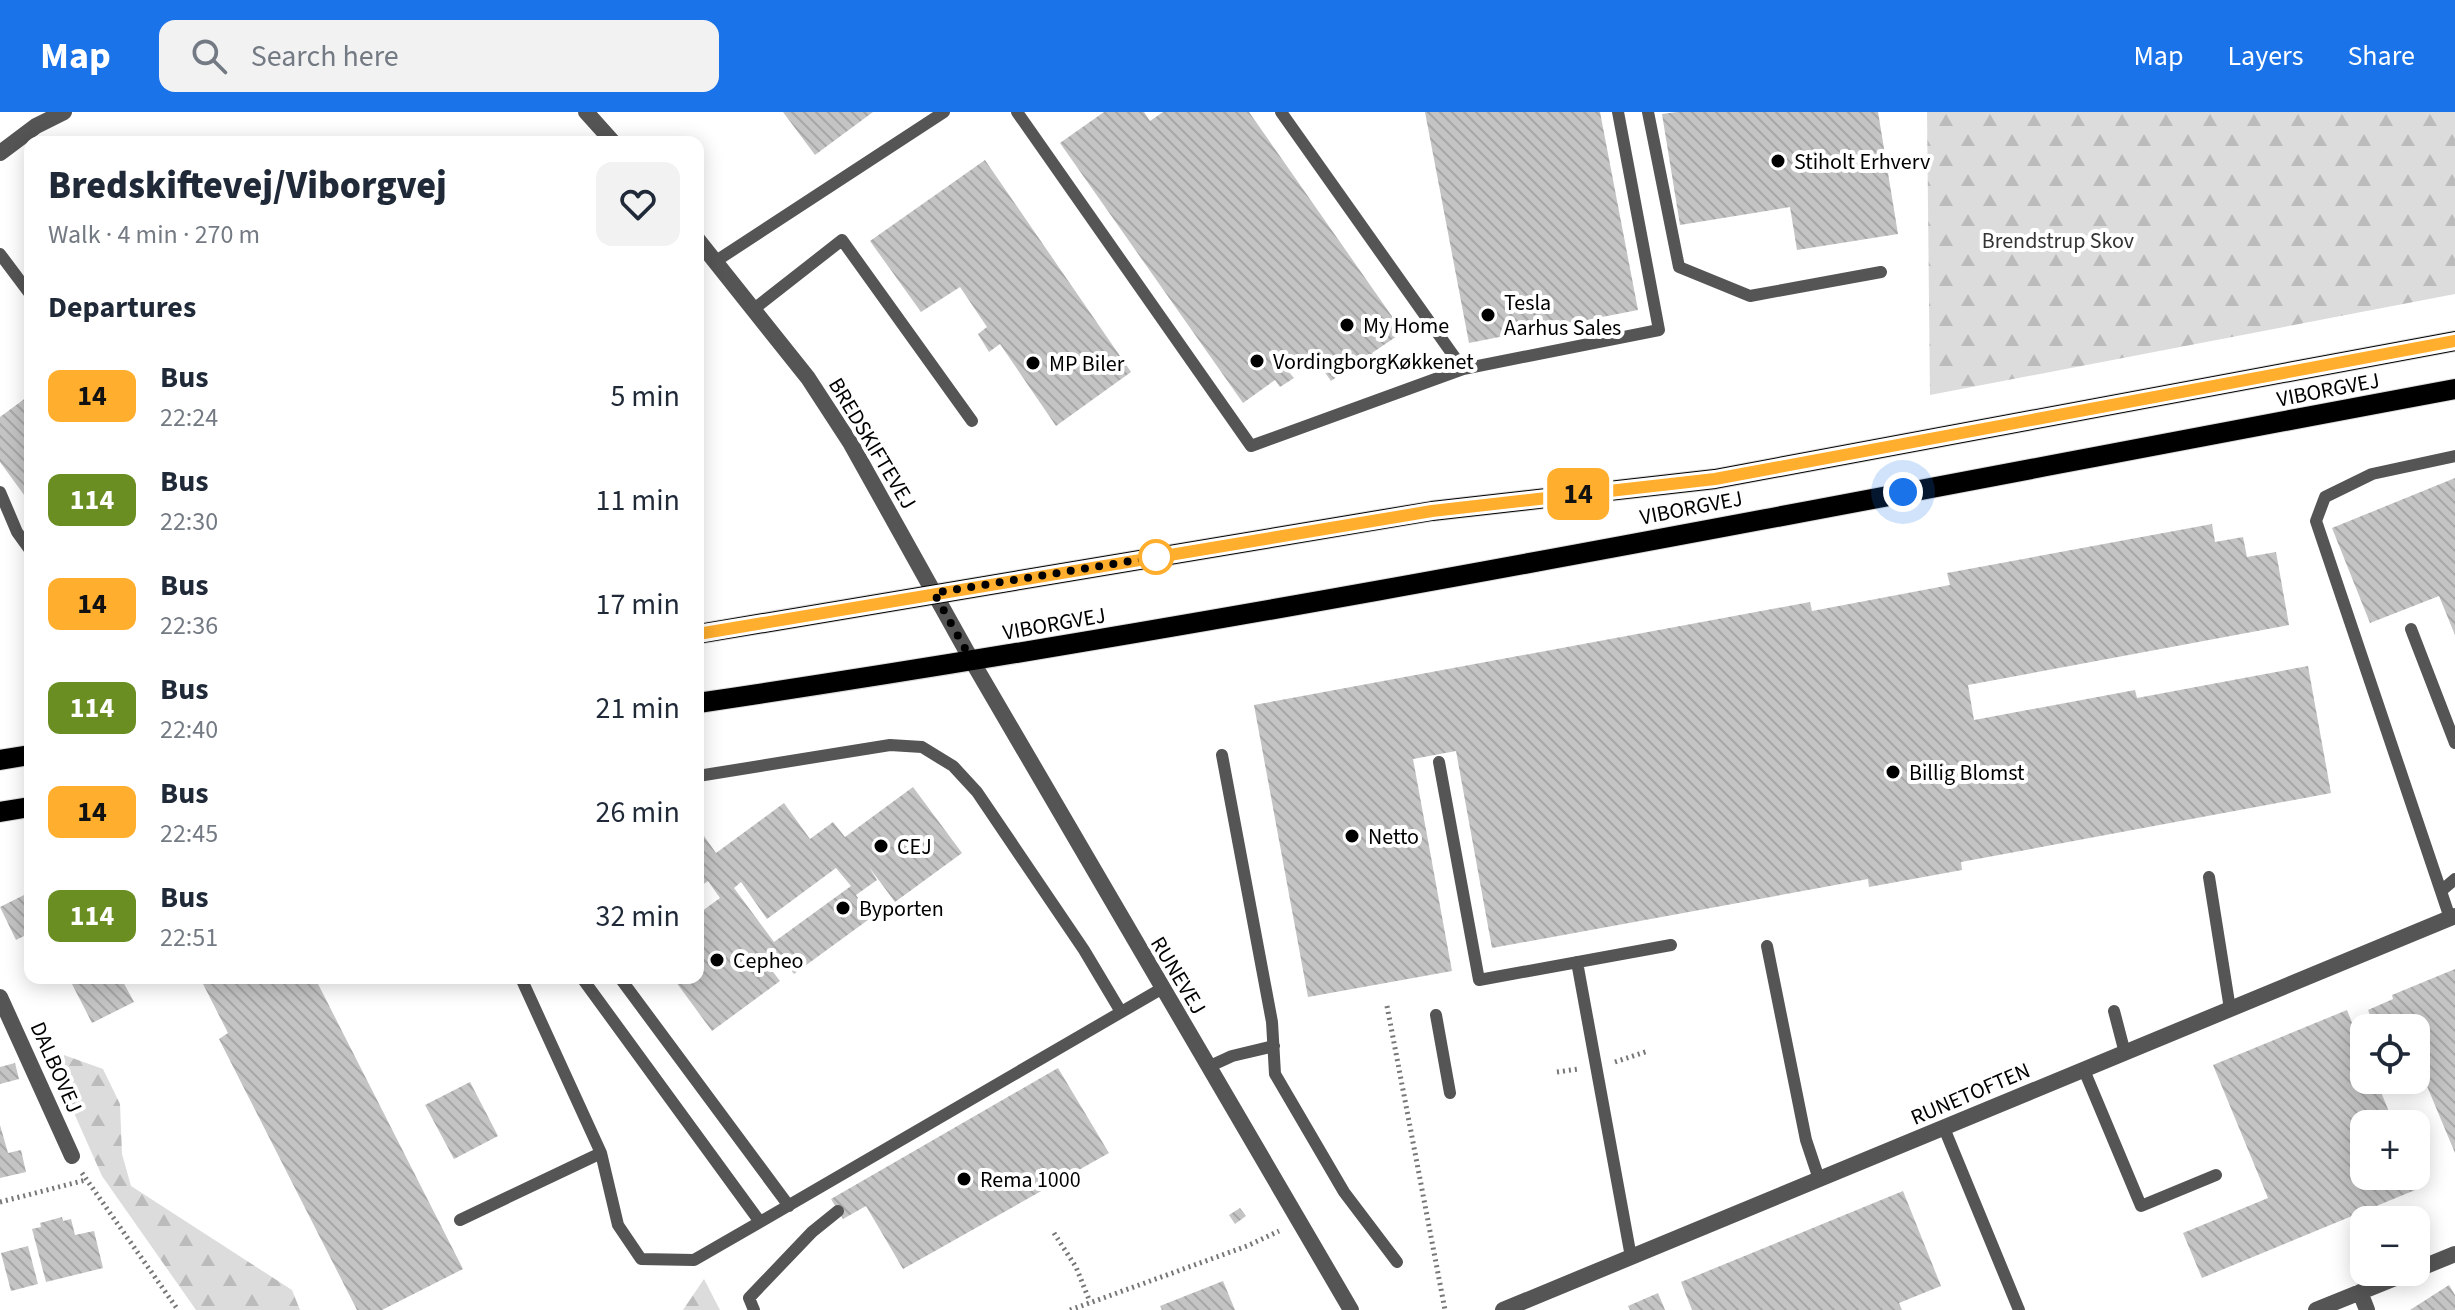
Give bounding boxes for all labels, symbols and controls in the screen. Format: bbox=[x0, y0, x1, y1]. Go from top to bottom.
search box bbox=[159, 20, 719, 92]
text: Map bbox=[40, 29, 111, 83]
icon: search bbox=[187, 34, 231, 78]
text: Search here bbox=[251, 35, 399, 78]
text: Map bbox=[2133, 36, 2183, 76]
text: Layers bbox=[2227, 36, 2303, 76]
text: Share bbox=[2347, 36, 2415, 76]
place label: Stiholt Erhverv bbox=[1794, 146, 1931, 178]
marker: Stiholt Erhverv bbox=[1769, 152, 1787, 170]
text: Bredskiftevej/Viborgvej bbox=[48, 159, 447, 213]
button: heart bbox=[596, 162, 680, 246]
text: Walk · 4 min · 270 m bbox=[48, 216, 260, 253]
park label: Brendstrup Skov bbox=[1982, 225, 2135, 257]
text: Departures bbox=[48, 286, 196, 329]
place label: Tesla Aarhus Sales bbox=[1504, 287, 1621, 344]
marker: Tesla Aarhus Sales bbox=[1479, 306, 1497, 324]
place label: My Home bbox=[1363, 310, 1449, 342]
marker: My Home bbox=[1338, 316, 1356, 334]
place label: VordingborgKøkkenet bbox=[1273, 346, 1474, 378]
place label: MP Biler bbox=[1049, 348, 1125, 380]
marker: VordingborgKøkkenet bbox=[1248, 352, 1266, 370]
marker: MP Biler bbox=[1024, 354, 1042, 372]
text: Bus bbox=[160, 356, 208, 399]
street label: VIBORGVEJ bbox=[2274, 364, 2382, 416]
street label: BREDSKIFTEVEJ bbox=[820, 372, 924, 515]
text: 5 min bbox=[610, 375, 680, 418]
text: 14 bbox=[77, 376, 107, 416]
text: 22:24 bbox=[160, 399, 218, 436]
text: Bus bbox=[160, 460, 208, 503]
line badge: 14 bbox=[1542, 468, 1614, 520]
your location bbox=[1883, 472, 1923, 512]
text: 14 bbox=[1563, 474, 1593, 514]
text: 11 min bbox=[596, 479, 680, 522]
text: 114 bbox=[70, 480, 114, 520]
street label: VIBORGVEJ bbox=[1637, 482, 1745, 534]
text: 22:30 bbox=[160, 503, 218, 540]
unlabelled marker bbox=[1139, 540, 1173, 574]
text: Bus bbox=[160, 564, 208, 607]
text: 17 min bbox=[596, 583, 680, 626]
text: 14 bbox=[77, 584, 107, 624]
street label: VIBORGVEJ bbox=[1000, 599, 1108, 649]
text: 22:36 bbox=[160, 607, 218, 644]
text: Bus bbox=[160, 668, 208, 711]
text: 21 min bbox=[596, 687, 680, 730]
text: 114 bbox=[70, 688, 114, 728]
text: 22:40 bbox=[160, 711, 218, 748]
place label: Billig Blomst bbox=[1909, 757, 2025, 789]
marker: Billig Blomst bbox=[1884, 763, 1902, 781]
text: Bus bbox=[160, 772, 208, 815]
text: 26 min bbox=[596, 791, 680, 834]
text: 14 bbox=[77, 792, 107, 832]
text: 22:45 bbox=[160, 815, 218, 852]
place label: Netto bbox=[1368, 821, 1419, 853]
marker: Netto bbox=[1343, 827, 1361, 845]
place label: CEJ bbox=[897, 831, 932, 863]
marker: CEJ bbox=[872, 837, 890, 855]
text: Bus bbox=[160, 876, 208, 919]
place label: Byporten bbox=[859, 893, 944, 925]
text: 32 min bbox=[596, 895, 680, 938]
text: 114 bbox=[70, 896, 114, 936]
marker: Byporten bbox=[834, 899, 852, 917]
text: 22:51 bbox=[160, 919, 218, 956]
street label: RUNEVEJ bbox=[1142, 930, 1214, 1021]
place label: Cepheo bbox=[733, 945, 804, 977]
marker: Cepheo bbox=[708, 951, 726, 969]
map controls bbox=[2350, 1014, 2430, 1286]
button: locate bbox=[2350, 1014, 2430, 1094]
street label: DALBOVEJ bbox=[22, 1017, 90, 1118]
street label: RUNETOFTEN bbox=[1906, 1054, 2035, 1133]
button: + bbox=[2350, 1110, 2430, 1190]
place label: Rema 1000 bbox=[980, 1164, 1081, 1196]
marker: Rema 1000 bbox=[955, 1170, 973, 1188]
button: − bbox=[2350, 1206, 2430, 1286]

